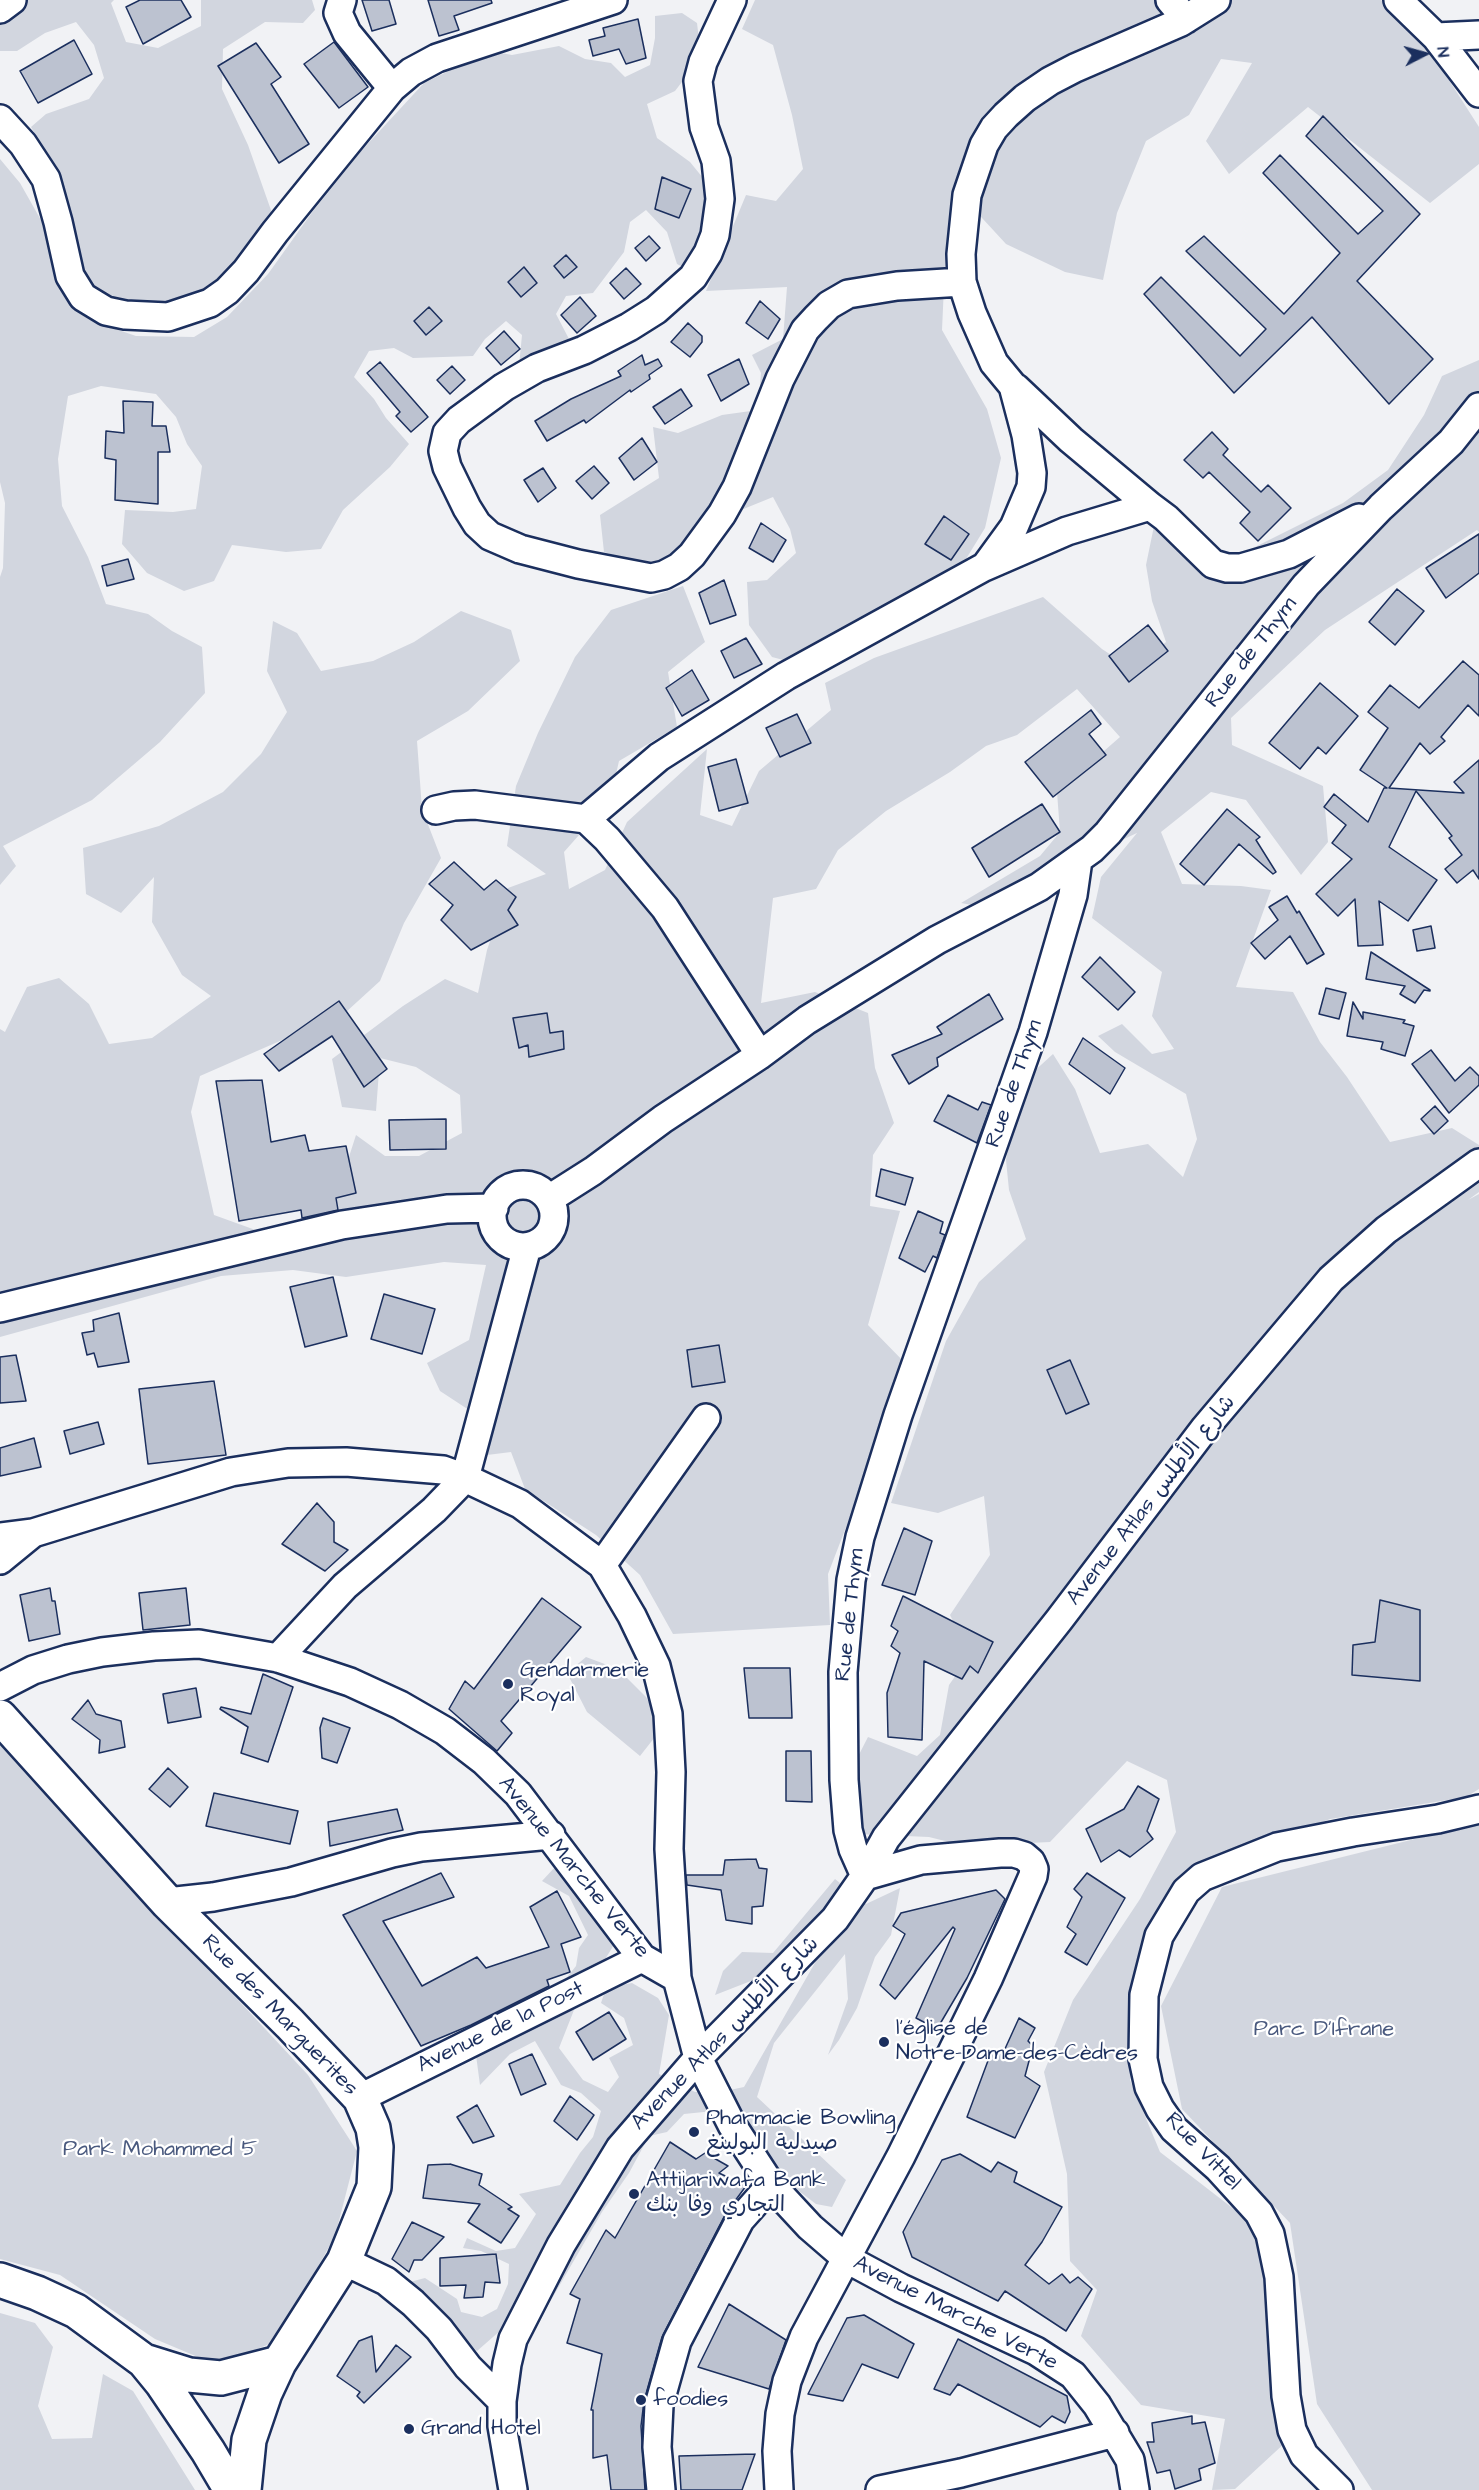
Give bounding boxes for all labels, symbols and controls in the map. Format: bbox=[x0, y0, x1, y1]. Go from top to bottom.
north arrow bbox=[1395, 24, 1455, 84]
text: N bbox=[1431, 46, 1454, 58]
street label: Rue de Thym bbox=[1201, 592, 1303, 714]
street label: Rue de Thym bbox=[981, 1017, 1049, 1151]
street label: Avenue Atlas شارع الأطلس bbox=[1062, 1391, 1242, 1611]
street label: Rue de Thym bbox=[831, 1547, 871, 1683]
place label: Gendarmerie Royal bbox=[520, 1658, 649, 1710]
marker: Gendarmerie Royal bbox=[501, 1677, 515, 1691]
street label: Avenue Marche Verte bbox=[492, 1772, 654, 1964]
street label: Rue des Marguerites bbox=[195, 1930, 363, 2102]
street label: Avenue Atlas شارع الأطلس bbox=[626, 1932, 826, 2136]
street label: Avenue de la Post bbox=[413, 1976, 589, 2080]
place label: l'église de Notre-Dame-des-Cèdres bbox=[896, 2016, 1138, 2068]
park label: Parc D'Ifrane bbox=[1254, 2017, 1394, 2043]
marker: l'église de Notre-Dame-des-Cèdres bbox=[877, 2035, 891, 2049]
place label: Pharmacie Bowling صيدلية البولينغ bbox=[706, 2106, 895, 2158]
street label: Rue Vittel bbox=[1159, 2108, 1245, 2196]
marker: Pharmacie Bowling صيدلية البولينغ bbox=[687, 2125, 701, 2139]
park label: Park Mohammed 5 bbox=[63, 2137, 257, 2163]
place label: Attijariwafa Bank التجاري وفا بنك bbox=[646, 2168, 825, 2220]
marker: Attijariwafa Bank التجاري وفا بنك bbox=[627, 2187, 641, 2201]
street label: Avenue Marche Verte bbox=[848, 2251, 1062, 2377]
place label: foodies bbox=[653, 2387, 728, 2413]
marker: foodies bbox=[634, 2393, 648, 2407]
place label: Grand Hotel bbox=[421, 2416, 541, 2442]
marker: Grand Hotel bbox=[402, 2422, 416, 2436]

